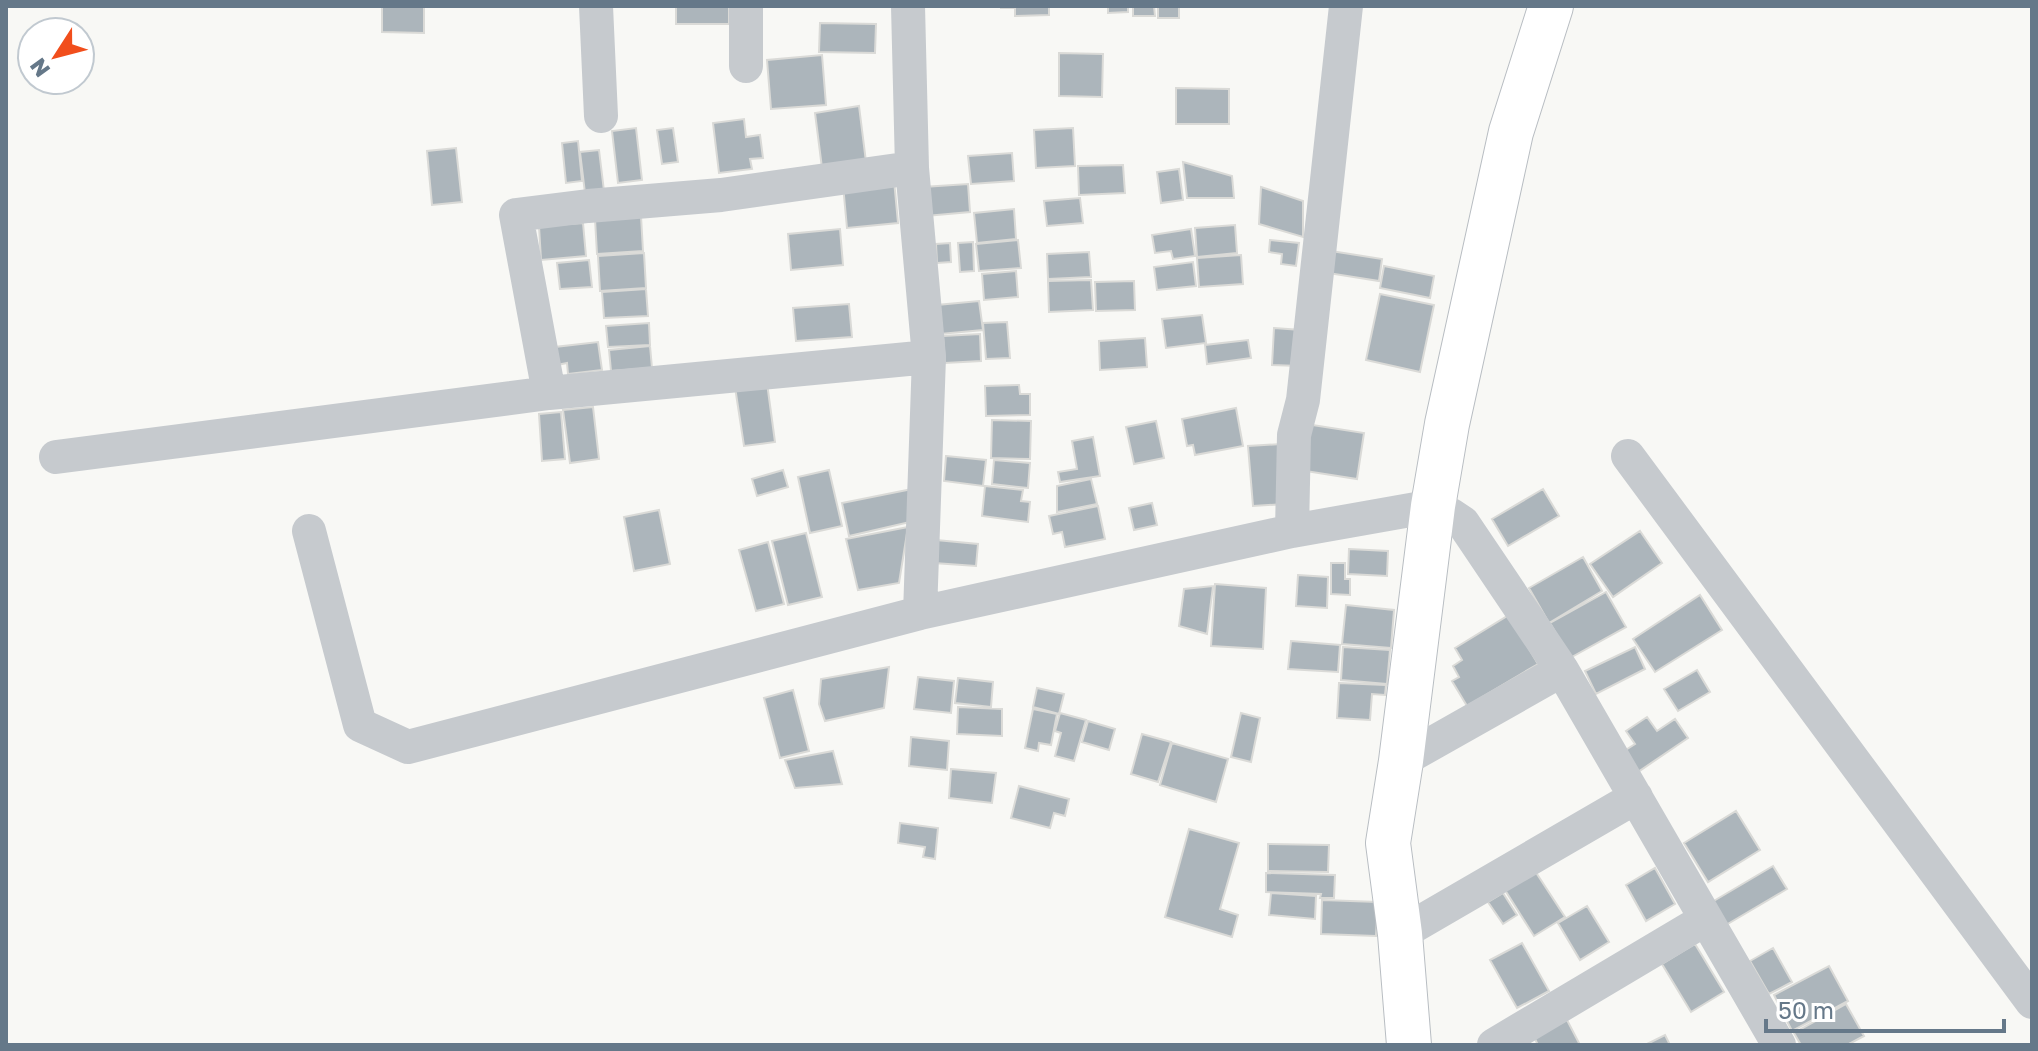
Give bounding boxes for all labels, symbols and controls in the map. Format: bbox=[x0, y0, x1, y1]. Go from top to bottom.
north arrow bbox=[16, 16, 96, 96]
text: N bbox=[24, 53, 55, 83]
scale bar bbox=[1766, 983, 2004, 1033]
text: 50 m bbox=[1778, 995, 1834, 1024]

